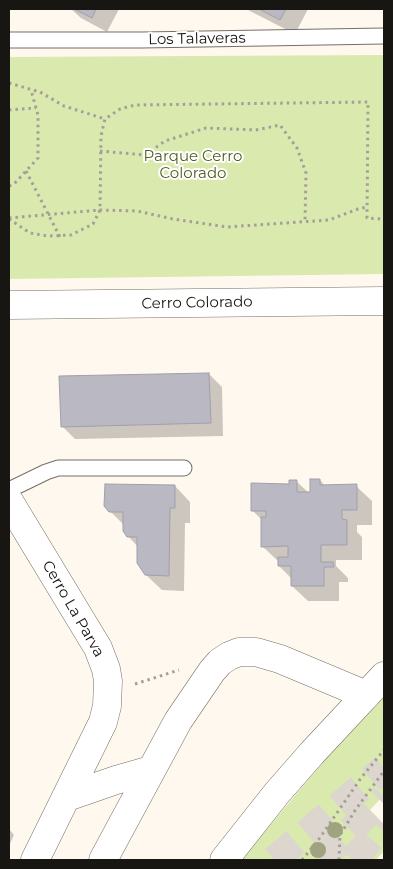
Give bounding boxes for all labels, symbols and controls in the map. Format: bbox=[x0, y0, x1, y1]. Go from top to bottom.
street label: Los Talaveras bbox=[148, 29, 246, 49]
park label: Parque Cerro Colorado bbox=[144, 148, 242, 183]
street label: Cerro Colorado bbox=[141, 293, 253, 313]
street label: Cerro La Parva bbox=[38, 558, 108, 660]

